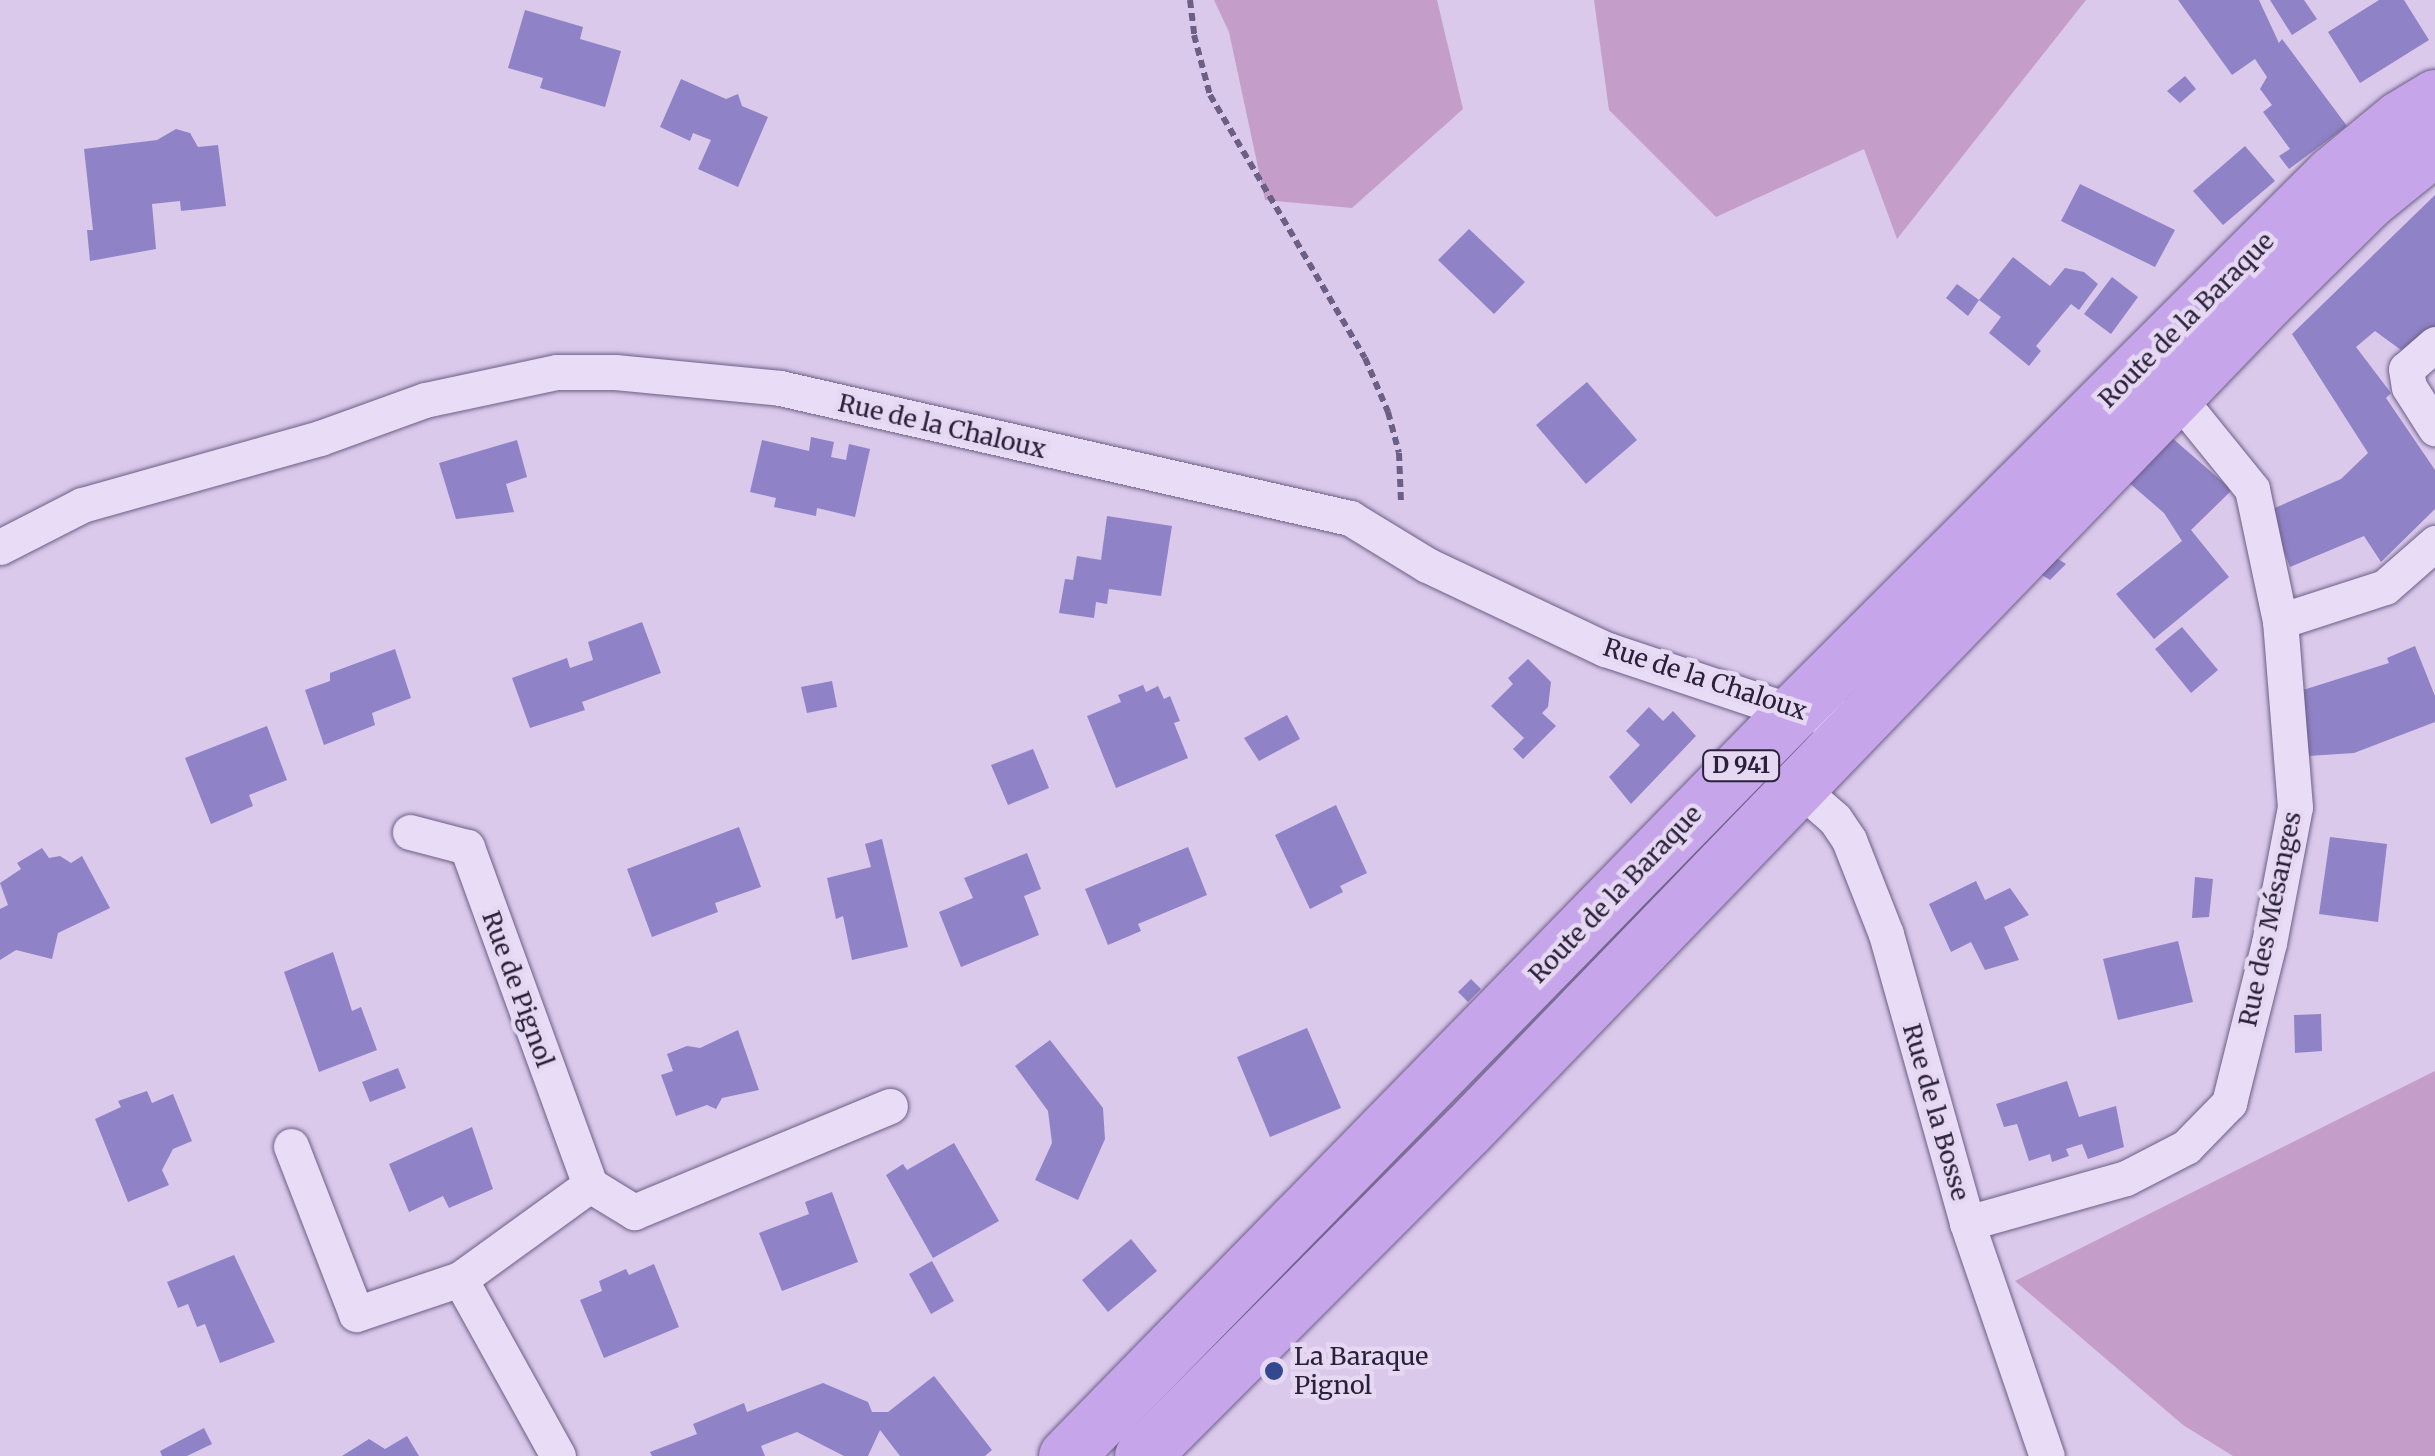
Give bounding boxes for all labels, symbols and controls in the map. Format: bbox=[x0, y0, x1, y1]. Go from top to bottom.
street label: Route de la Baraque bbox=[2092, 226, 2280, 414]
street label: Rue de la Chaloux bbox=[835, 388, 1049, 464]
street label: Rue de la Chaloux bbox=[1600, 632, 1810, 726]
road number: D 941 bbox=[1701, 749, 1781, 783]
street label: Route de la Baraque bbox=[1522, 799, 1708, 989]
street label: Rue des Mésanges bbox=[2233, 809, 2307, 1029]
street label: Rue de Pignol bbox=[476, 907, 560, 1071]
street label: Rue de la Bosse bbox=[1896, 1020, 1976, 1204]
place label: La Baraque Pignol bbox=[1294, 1342, 1428, 1401]
marker: La Baraque Pignol bbox=[1263, 1360, 1285, 1382]

